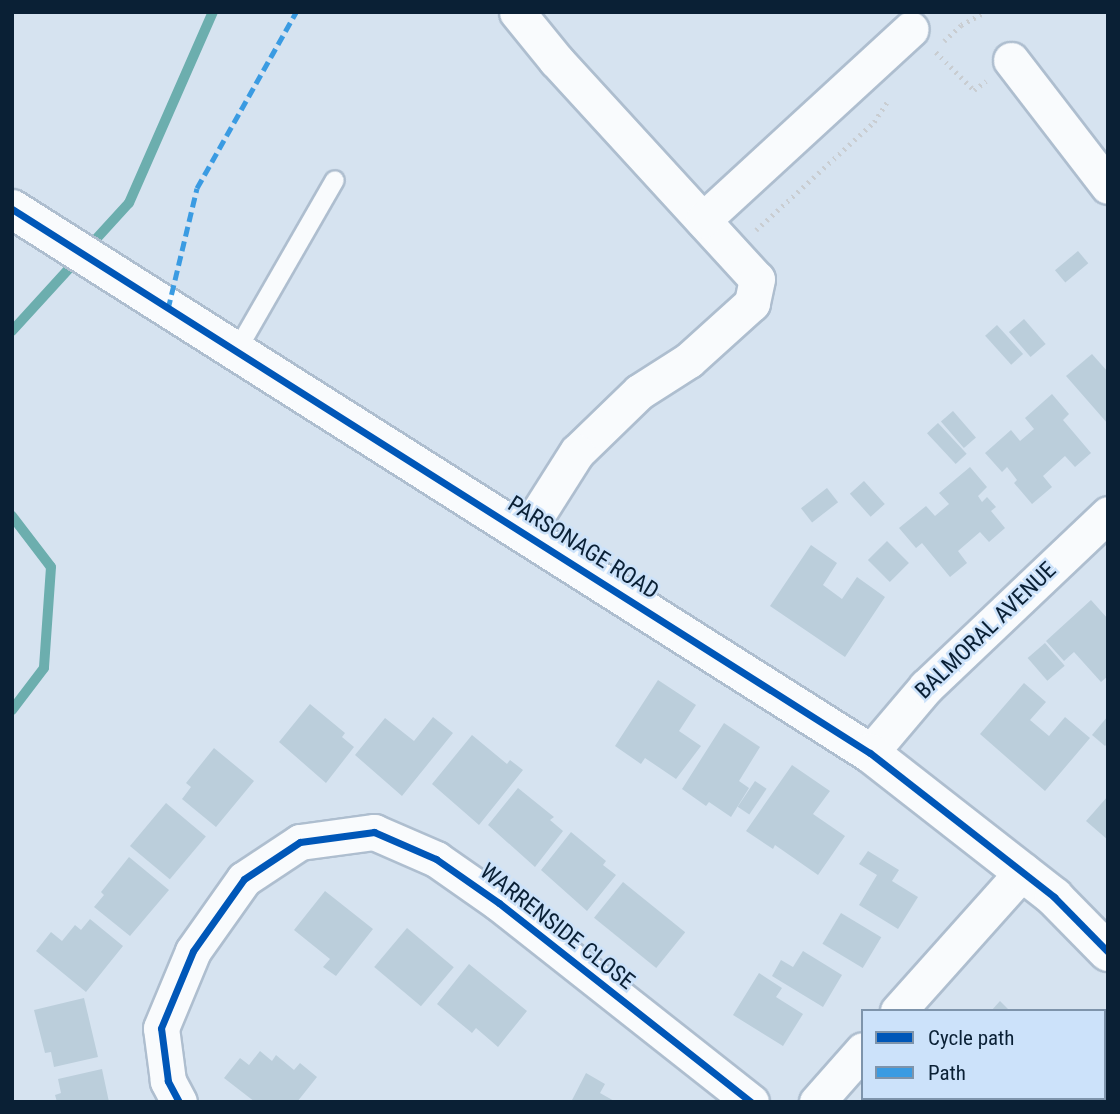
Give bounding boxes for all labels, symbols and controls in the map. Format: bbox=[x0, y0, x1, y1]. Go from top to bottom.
street label: PARSONAGE ROAD bbox=[503, 491, 663, 605]
street label: BALMORAL AVENUE bbox=[910, 557, 1062, 705]
street label: WARRENSIDE CLOSE bbox=[474, 858, 640, 996]
legend bbox=[861, 1009, 1106, 1100]
text: Cycle path bbox=[928, 1026, 1014, 1050]
text: Path bbox=[928, 1061, 966, 1085]

